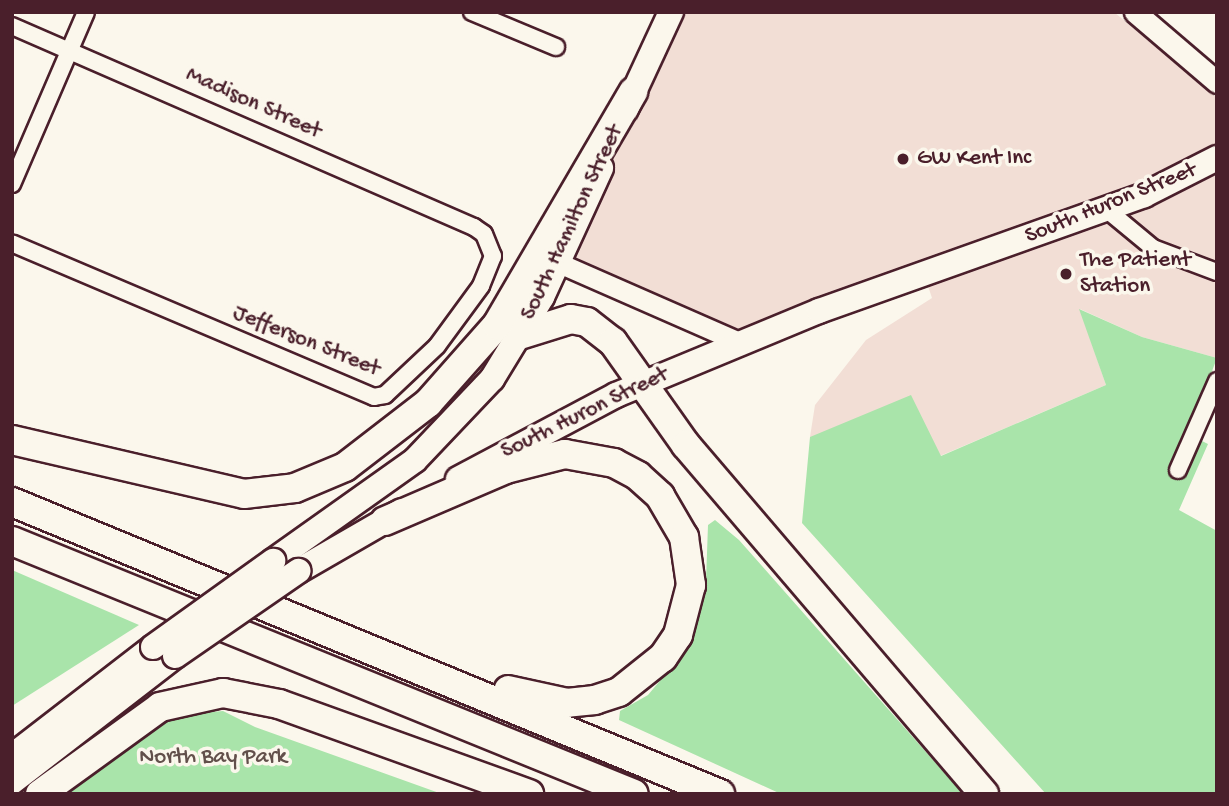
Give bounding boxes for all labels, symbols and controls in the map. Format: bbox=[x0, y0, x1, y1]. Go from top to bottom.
street label: Madison Street bbox=[181, 62, 325, 146]
street label: South Hamilton Street bbox=[516, 121, 630, 325]
place label: GW Kent Inc bbox=[917, 145, 1031, 173]
marker: GW Kent Inc bbox=[895, 151, 911, 167]
street label: South Huron Street bbox=[1021, 157, 1201, 251]
place label: The Patient Station bbox=[1080, 247, 1191, 301]
marker: The Patient Station bbox=[1058, 266, 1074, 282]
street label: Jefferson Street bbox=[228, 300, 384, 384]
street label: South Huron Street bbox=[497, 362, 673, 466]
park label: North Bay Park bbox=[139, 744, 287, 772]

